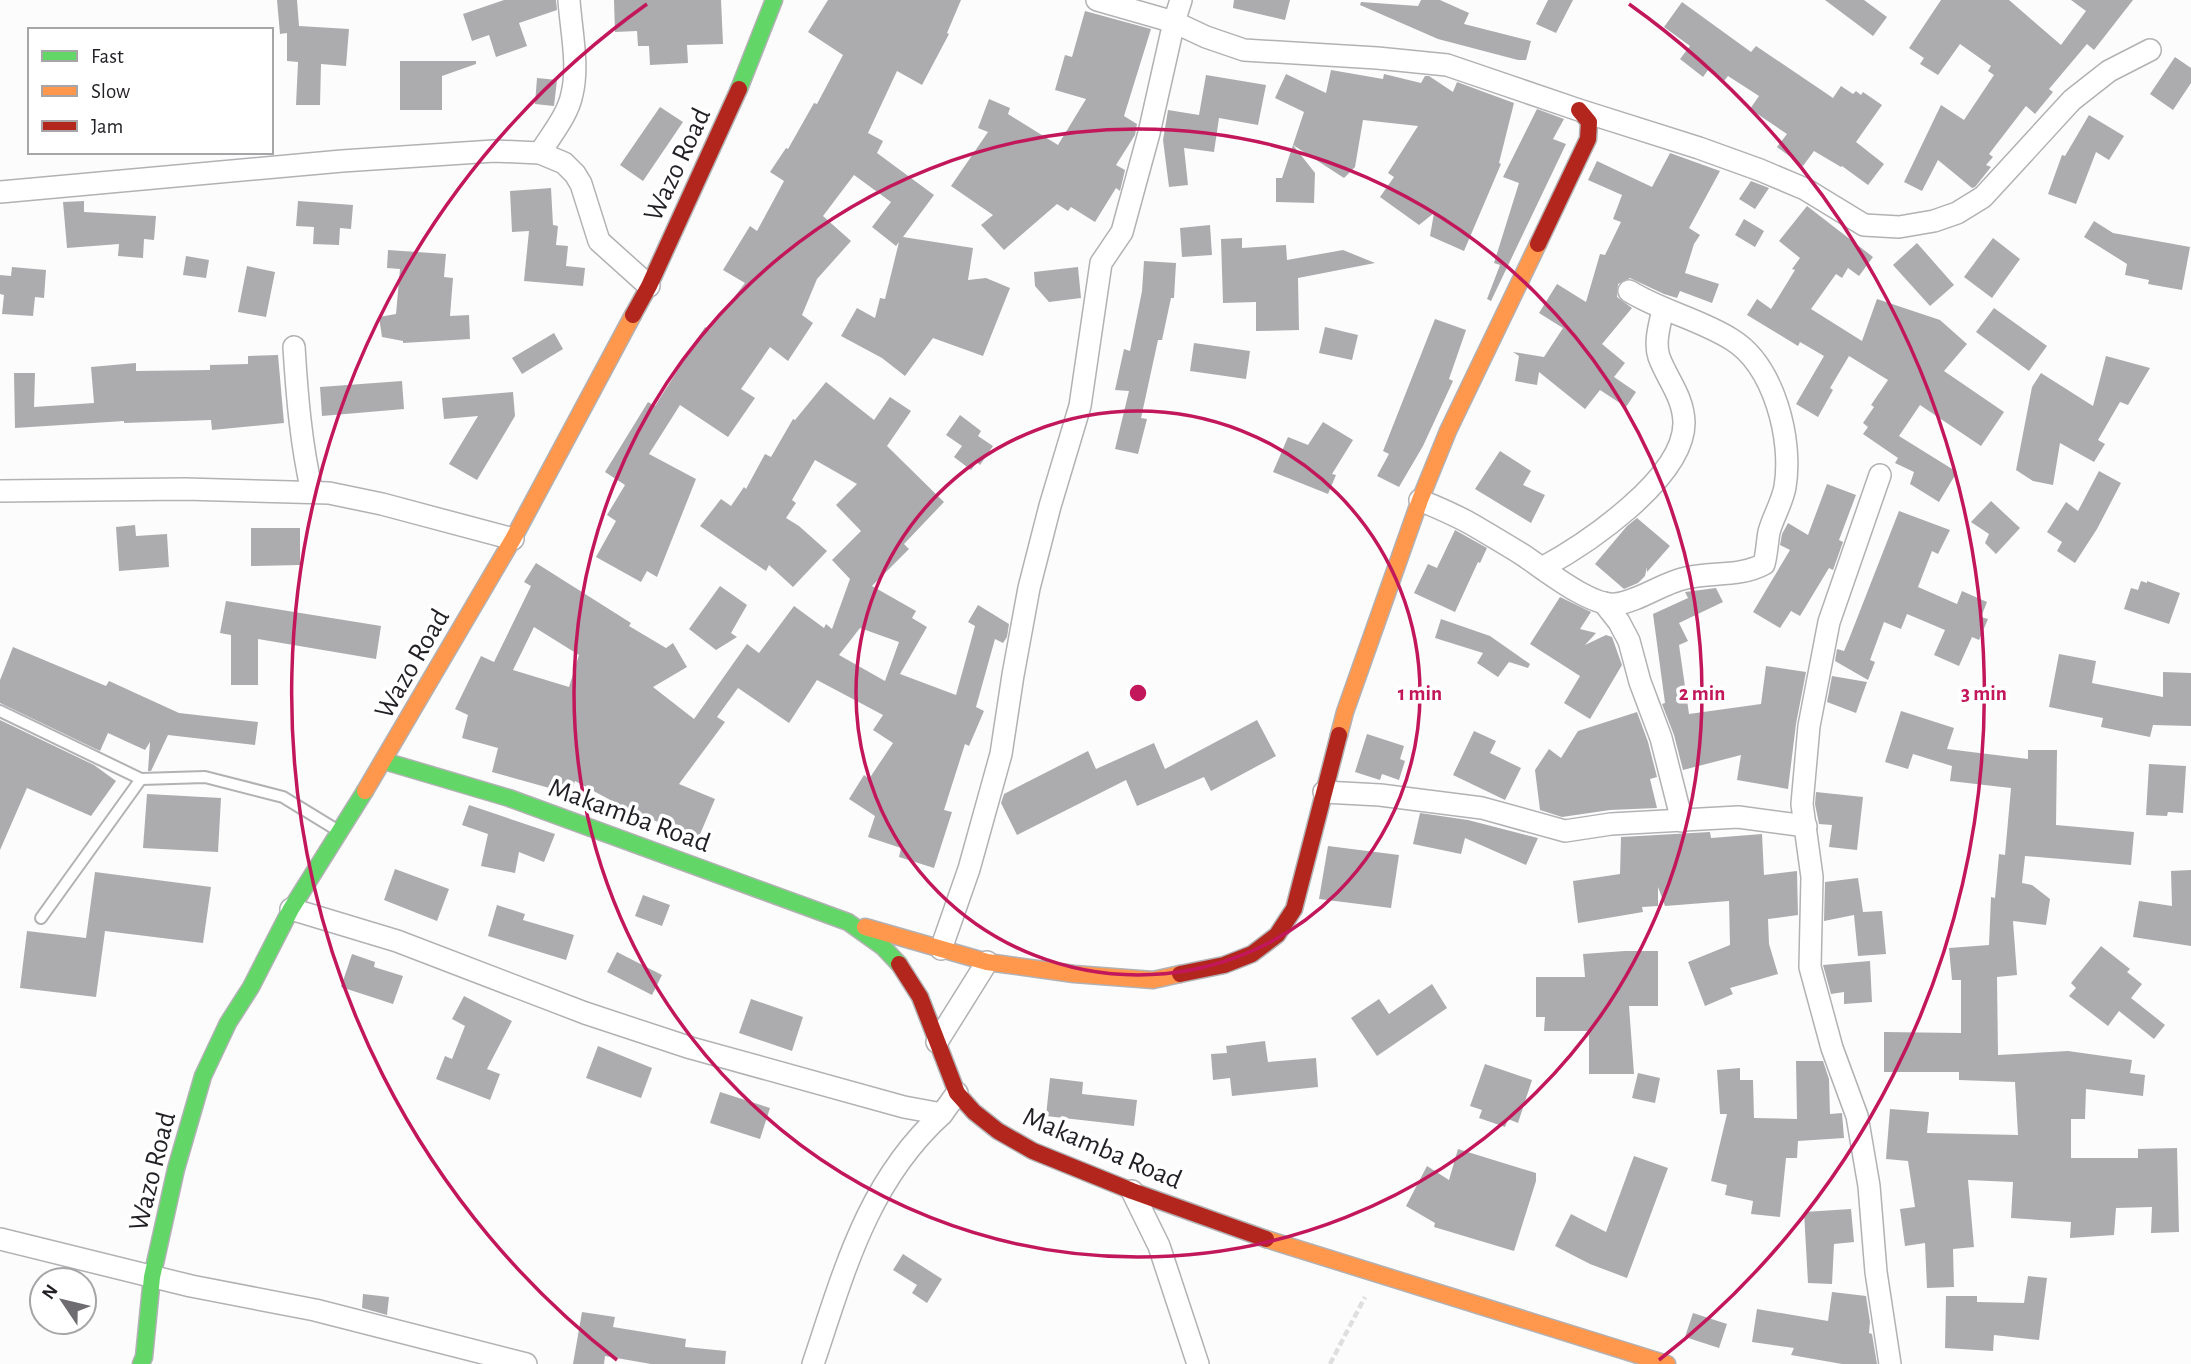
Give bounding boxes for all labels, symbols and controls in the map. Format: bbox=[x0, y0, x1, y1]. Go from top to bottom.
legend bbox=[28, 28, 273, 154]
text: Fast bbox=[91, 46, 124, 67]
text: Slow bbox=[91, 81, 130, 102]
street label: Wazo Road bbox=[639, 104, 716, 226]
text: Jam bbox=[91, 116, 123, 137]
street label: Wazo Road bbox=[370, 604, 455, 724]
centre of rings bbox=[1126, 681, 1150, 705]
text: 1 min bbox=[1398, 683, 1442, 704]
text: 2 min bbox=[1679, 683, 1725, 704]
text: 3 min bbox=[1961, 683, 2007, 704]
street label: Makamba Road bbox=[545, 774, 714, 858]
street label: Makamba Road bbox=[1019, 1103, 1186, 1195]
street label: Wazo Road bbox=[125, 1109, 181, 1234]
north arrow bbox=[28, 1266, 98, 1336]
text: N bbox=[39, 1281, 62, 1303]

